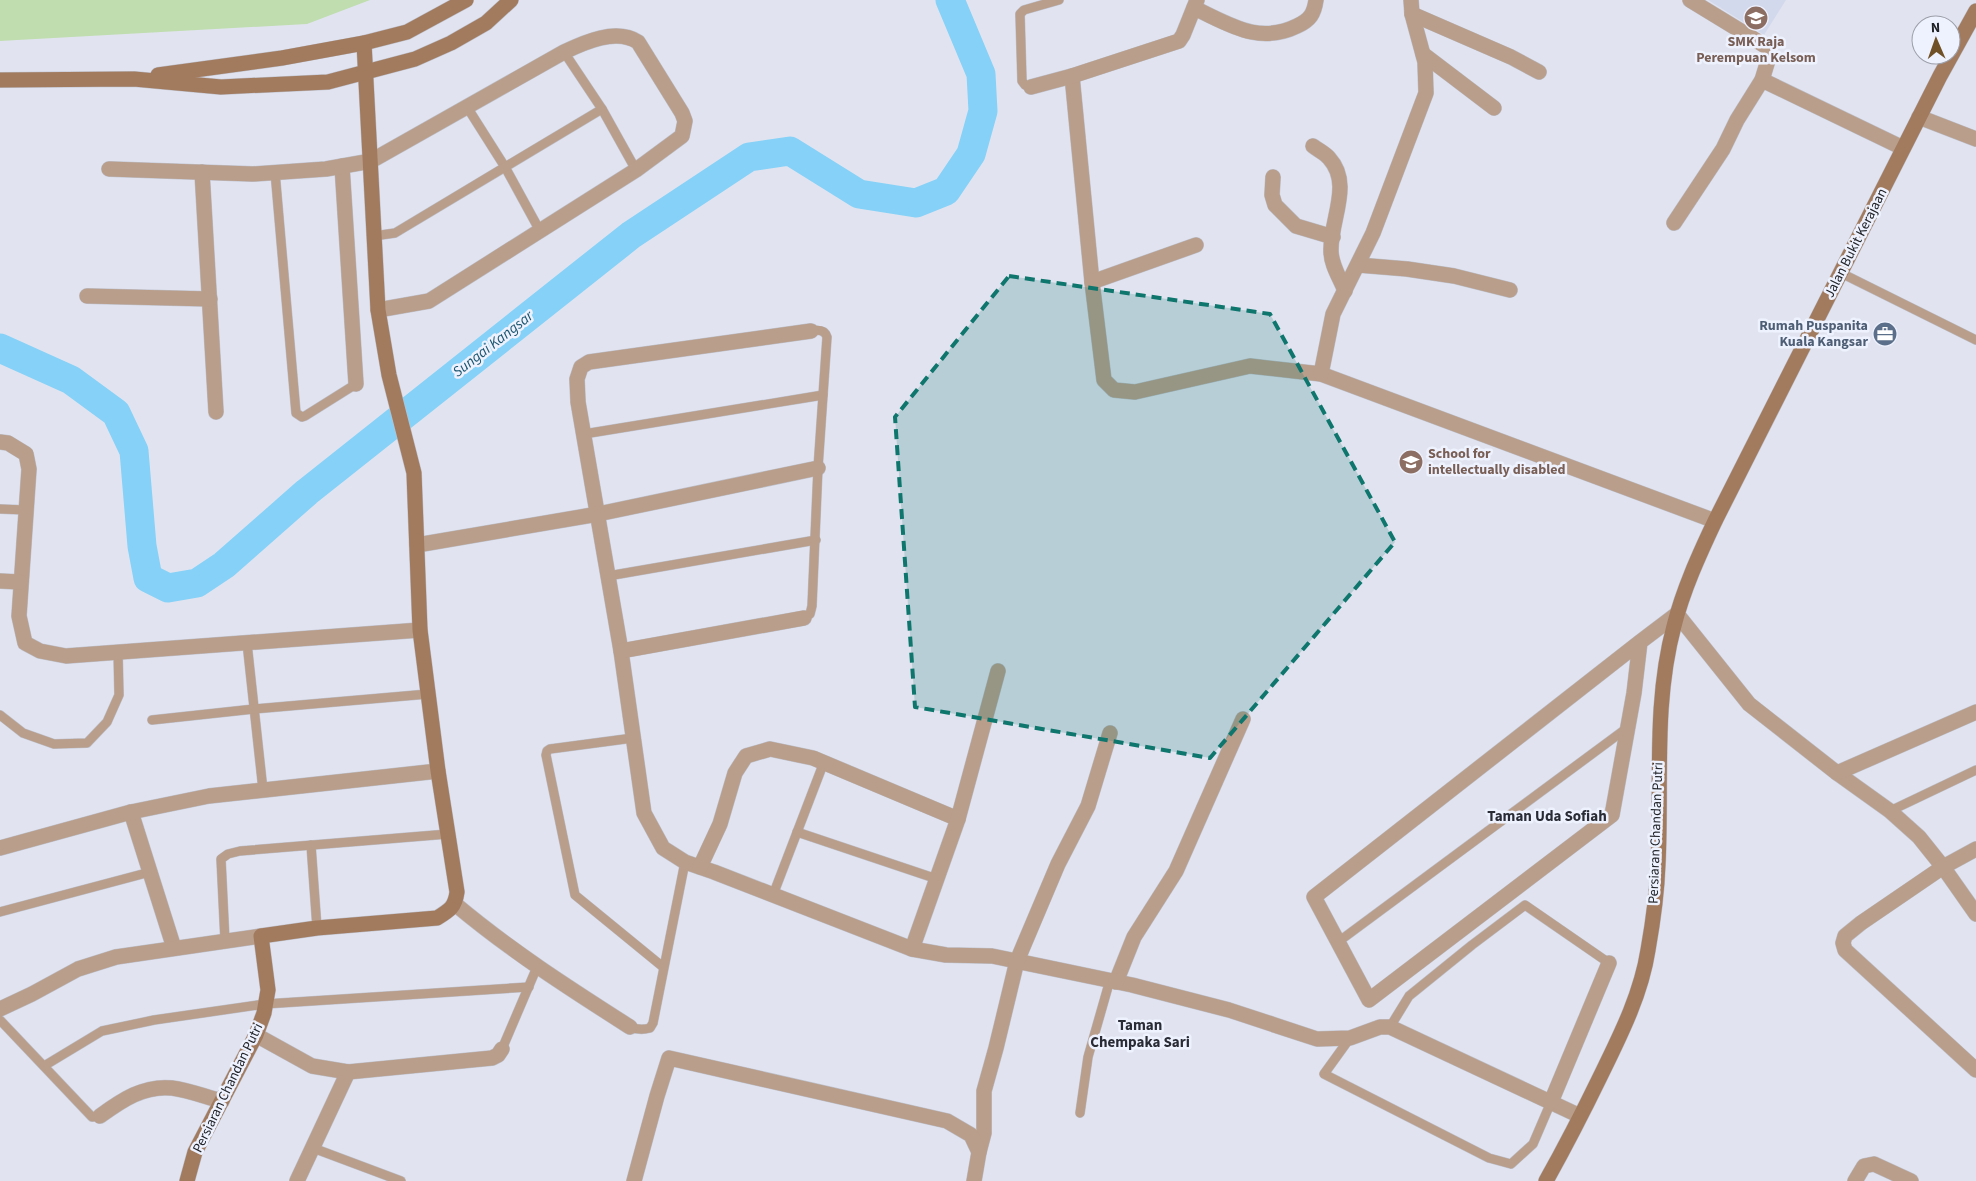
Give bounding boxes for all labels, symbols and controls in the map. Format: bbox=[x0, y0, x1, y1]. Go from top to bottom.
school or university icon: SMK Raja Perempuan Kelsom bbox=[1743, 5, 1769, 31]
north arrow bbox=[1911, 15, 1961, 65]
text: N bbox=[1931, 18, 1941, 38]
place label: SMK Raja Perempuan Kelsom bbox=[1696, 32, 1816, 68]
street label: Jalan Bukit Kerajaan bbox=[1820, 185, 1892, 301]
water label: Sungai Kangsar bbox=[448, 305, 538, 382]
place label: Rumah Puspanita Kuala Kangsar bbox=[1759, 316, 1868, 352]
office icon: Rumah Puspanita Kuala Kangsar bbox=[1872, 321, 1898, 347]
place label: School for intellectually disabled bbox=[1428, 444, 1565, 480]
school or university icon: School for intellectually disabled bbox=[1398, 449, 1424, 475]
street label: Persiaran Chandan Putri bbox=[1644, 762, 1668, 904]
district label: Taman Uda Sofiah bbox=[1487, 806, 1607, 827]
district label: Taman Chempaka Sari bbox=[1090, 1015, 1190, 1053]
street label: Persiaran Chandan Putri bbox=[188, 1020, 268, 1156]

